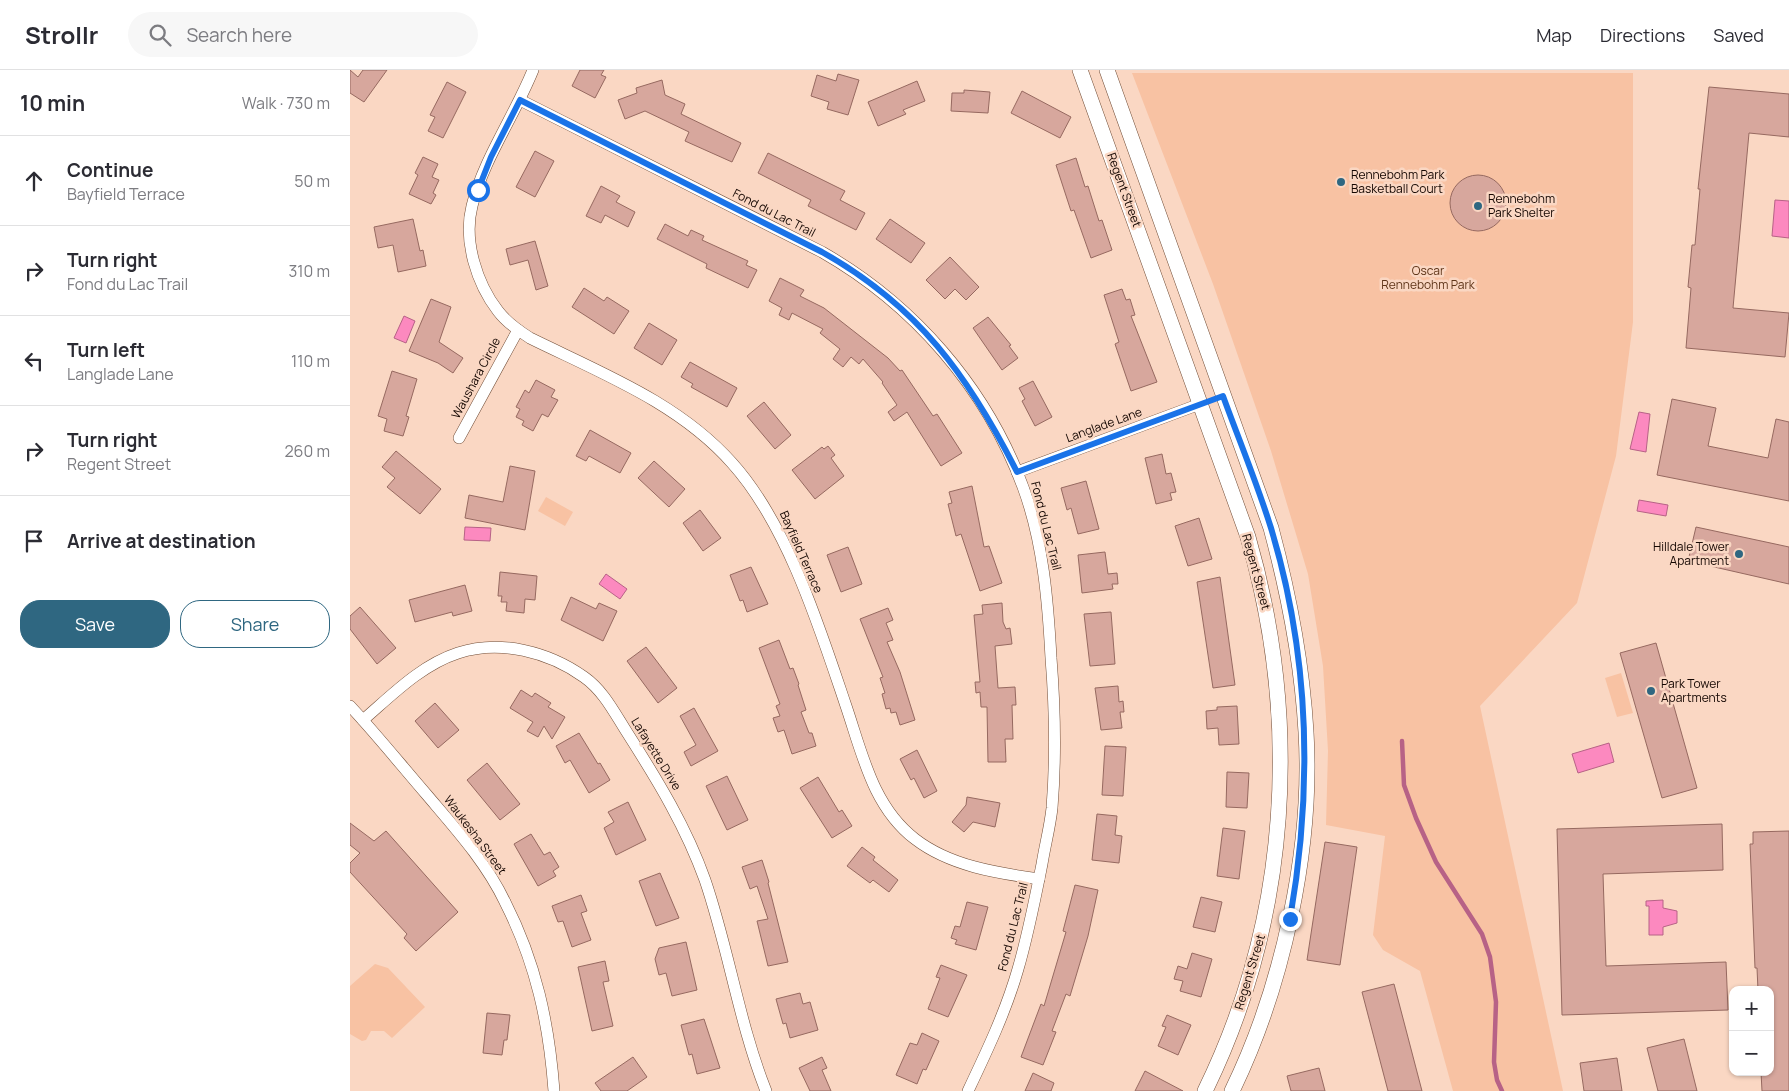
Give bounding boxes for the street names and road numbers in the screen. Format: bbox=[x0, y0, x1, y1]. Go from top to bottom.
street label: Regent Street bbox=[1103, 150, 1146, 230]
street label: Fond du Lac Trail bbox=[730, 184, 819, 241]
street label: Waushara Circle bbox=[447, 334, 504, 421]
street label: Langlade Lane bbox=[1063, 403, 1144, 446]
street label: Fond du Lac Trail bbox=[1027, 480, 1066, 572]
street label: Bayfield Terrace bbox=[776, 508, 827, 596]
street label: Regent Street bbox=[1238, 532, 1275, 612]
street label: Lafayette Drive bbox=[627, 714, 686, 793]
street label: Waukesha Street bbox=[440, 792, 511, 878]
street label: Fond du Lac Trail bbox=[993, 881, 1032, 973]
street label: Regent Street bbox=[1230, 932, 1269, 1012]

